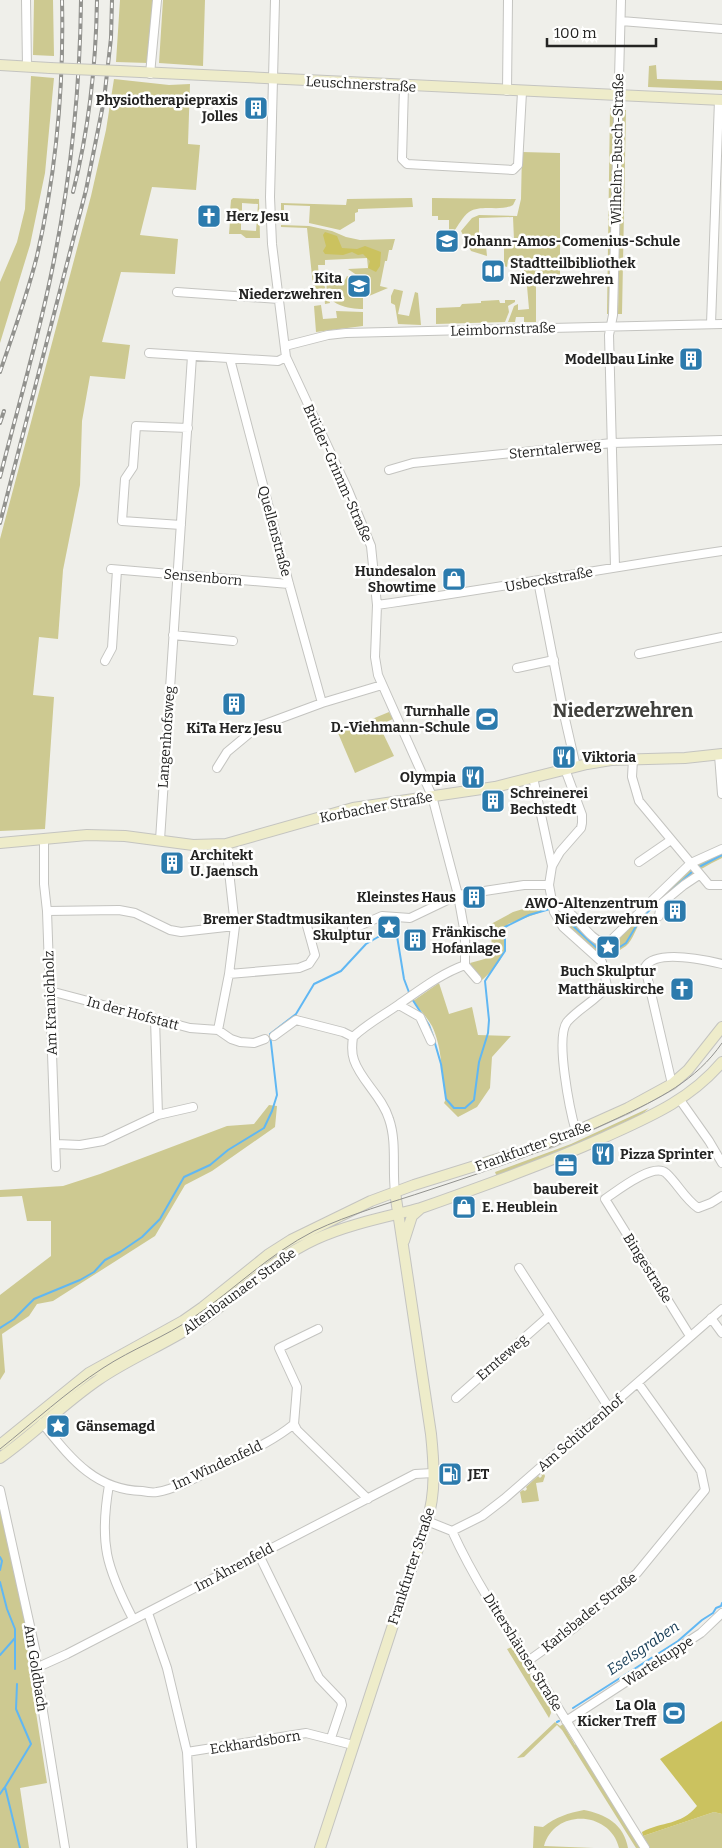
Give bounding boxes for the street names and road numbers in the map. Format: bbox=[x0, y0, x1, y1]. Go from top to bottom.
street label: Leuschnerstraße bbox=[305, 73, 417, 96]
street label: Wilhelm-Busch-Straße bbox=[608, 73, 627, 225]
street label: Leimbornstraße bbox=[450, 319, 556, 340]
street label: Brüder-Grimm-Straße bbox=[299, 402, 376, 545]
street label: Sterntalerweg bbox=[508, 436, 602, 463]
street label: Quellenstraße bbox=[254, 484, 295, 578]
street label: Usbeckstraße bbox=[504, 563, 594, 596]
street label: Sensenborn bbox=[163, 566, 243, 589]
street label: Langenhofsweg bbox=[154, 685, 179, 789]
street label: Korbacher Straße bbox=[318, 788, 434, 827]
street label: Am Kranichholz bbox=[40, 950, 61, 1056]
street label: In der Hofstatt bbox=[85, 993, 181, 1034]
street label: Frankfurter Straße bbox=[473, 1118, 594, 1175]
street label: Bingestraße bbox=[619, 1230, 676, 1306]
street label: Altenbaunaer Straße bbox=[179, 1245, 299, 1338]
street label: Ernteweg bbox=[473, 1330, 531, 1384]
street label: Am Schützenhof bbox=[534, 1391, 628, 1475]
street label: Im Windenfeld bbox=[169, 1437, 265, 1494]
street label: Frankfurter Straße bbox=[385, 1505, 438, 1627]
street label: Im Ährenfeld bbox=[192, 1540, 276, 1595]
street label: Karlsbader Straße bbox=[538, 1569, 640, 1656]
street label: Dittershäuser Straße bbox=[479, 1590, 566, 1714]
street label: Am Goldbach bbox=[20, 1623, 51, 1713]
street label: Wartekuppe bbox=[620, 1632, 697, 1690]
street label: Eckhardsborn bbox=[209, 1727, 302, 1758]

